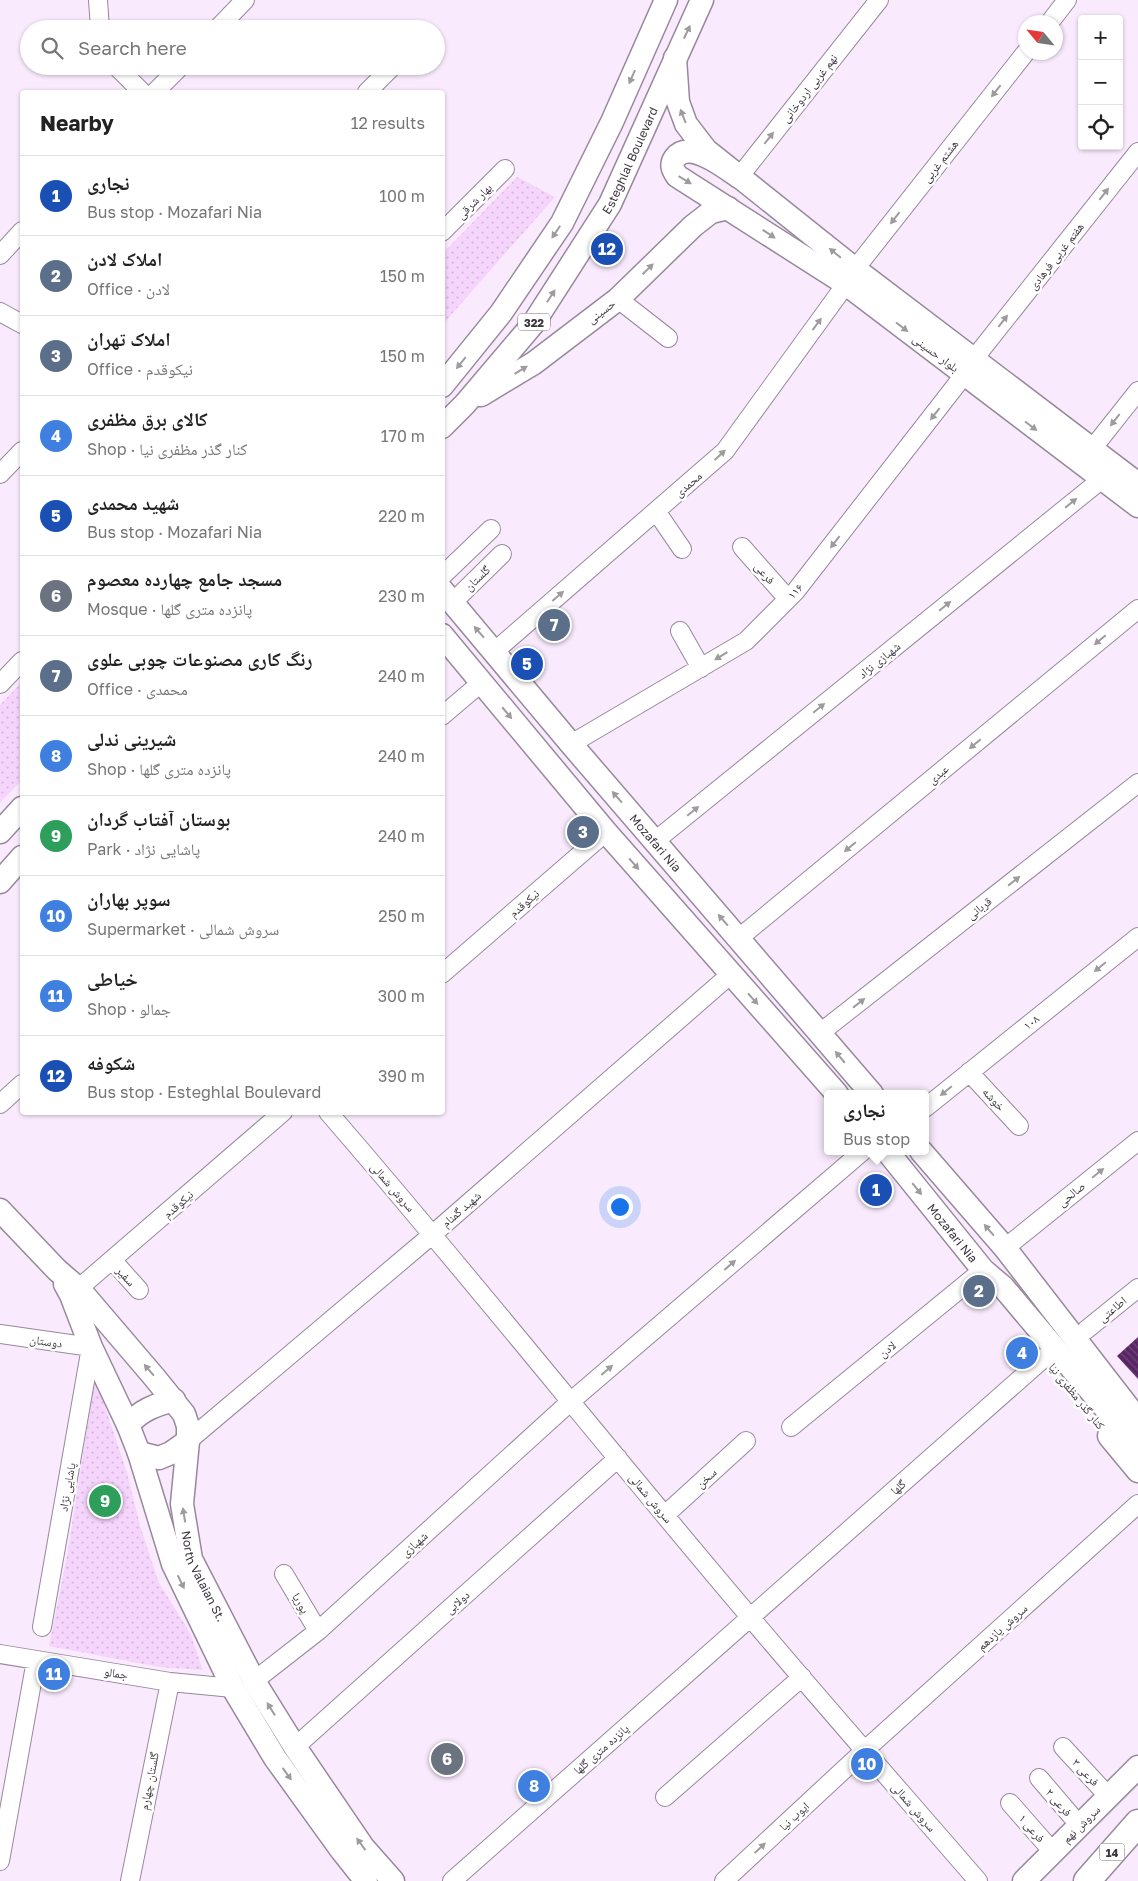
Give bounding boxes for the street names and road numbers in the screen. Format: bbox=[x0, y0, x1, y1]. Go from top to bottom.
street label: نهم غربی اردوخانی bbox=[778, 51, 841, 126]
street label: Esteghlal Boulevard bbox=[598, 104, 660, 216]
street label: هشتم غربی bbox=[919, 137, 962, 186]
street label: بهار شرقی bbox=[453, 180, 495, 222]
street label: هفتم غربی فرهادی bbox=[1025, 219, 1088, 293]
street label: حسینی bbox=[584, 295, 619, 327]
road number: 322 bbox=[518, 314, 550, 331]
street label: بلوار حسینی bbox=[910, 331, 962, 376]
street label: محمدی bbox=[671, 468, 705, 500]
street label: فرعی bbox=[751, 559, 779, 587]
street label: گلستان bbox=[461, 562, 493, 594]
street label: ۱۱۶ bbox=[784, 580, 806, 602]
street label: شهبازی نژاد bbox=[855, 638, 903, 682]
street label: عبدی bbox=[924, 761, 952, 787]
street label: Mozafari Nia bbox=[627, 811, 685, 875]
street label: نیکوقدم bbox=[506, 886, 543, 921]
street label: قربانی bbox=[963, 894, 995, 923]
street label: ۱۰۸ bbox=[1020, 1011, 1042, 1033]
street label: خوشه bbox=[979, 1084, 1009, 1114]
street label: سروش شمالی bbox=[368, 1159, 418, 1215]
street label: صالحی bbox=[1054, 1178, 1088, 1210]
street label: نیکوقدم bbox=[160, 1187, 197, 1222]
street label: شهید گمنام bbox=[438, 1188, 485, 1231]
street label: Mozafari Nia bbox=[925, 1200, 981, 1265]
street label: سفیر bbox=[112, 1262, 139, 1289]
street label: اطاعتی bbox=[1095, 1293, 1129, 1325]
street label: دوستان bbox=[29, 1331, 63, 1351]
street label: لادن bbox=[875, 1337, 899, 1361]
street label: کنار گذر مظفری نیا bbox=[1046, 1360, 1108, 1432]
street label: پاشایی نژاد bbox=[55, 1461, 79, 1513]
street label: سخن bbox=[693, 1465, 720, 1491]
street label: سروش شمالی bbox=[626, 1470, 676, 1526]
street label: گلها bbox=[887, 1476, 909, 1498]
street label: شهبازی bbox=[397, 1528, 431, 1560]
street label: North Valaian St. bbox=[179, 1529, 229, 1624]
street label: دولابی bbox=[441, 1587, 473, 1617]
street label: پوریا bbox=[289, 1590, 313, 1617]
street label: سروش یازدهم bbox=[974, 1600, 1031, 1654]
street label: جمالو bbox=[103, 1664, 129, 1682]
street label: پانزده متری گلها bbox=[570, 1720, 632, 1777]
street label: گلستان چهارم bbox=[136, 1751, 163, 1812]
street label: فرعی ۳ bbox=[1069, 1755, 1103, 1789]
street label: سروش شمالی bbox=[889, 1779, 939, 1835]
street label: فرعی ۲ bbox=[1043, 1785, 1075, 1819]
street label: ایوب نیا bbox=[776, 1798, 812, 1834]
street label: سروش نهم bbox=[1059, 1802, 1104, 1847]
street label: فرعی ۱ bbox=[1016, 1811, 1048, 1845]
road number: 14 bbox=[1100, 1844, 1124, 1860]

